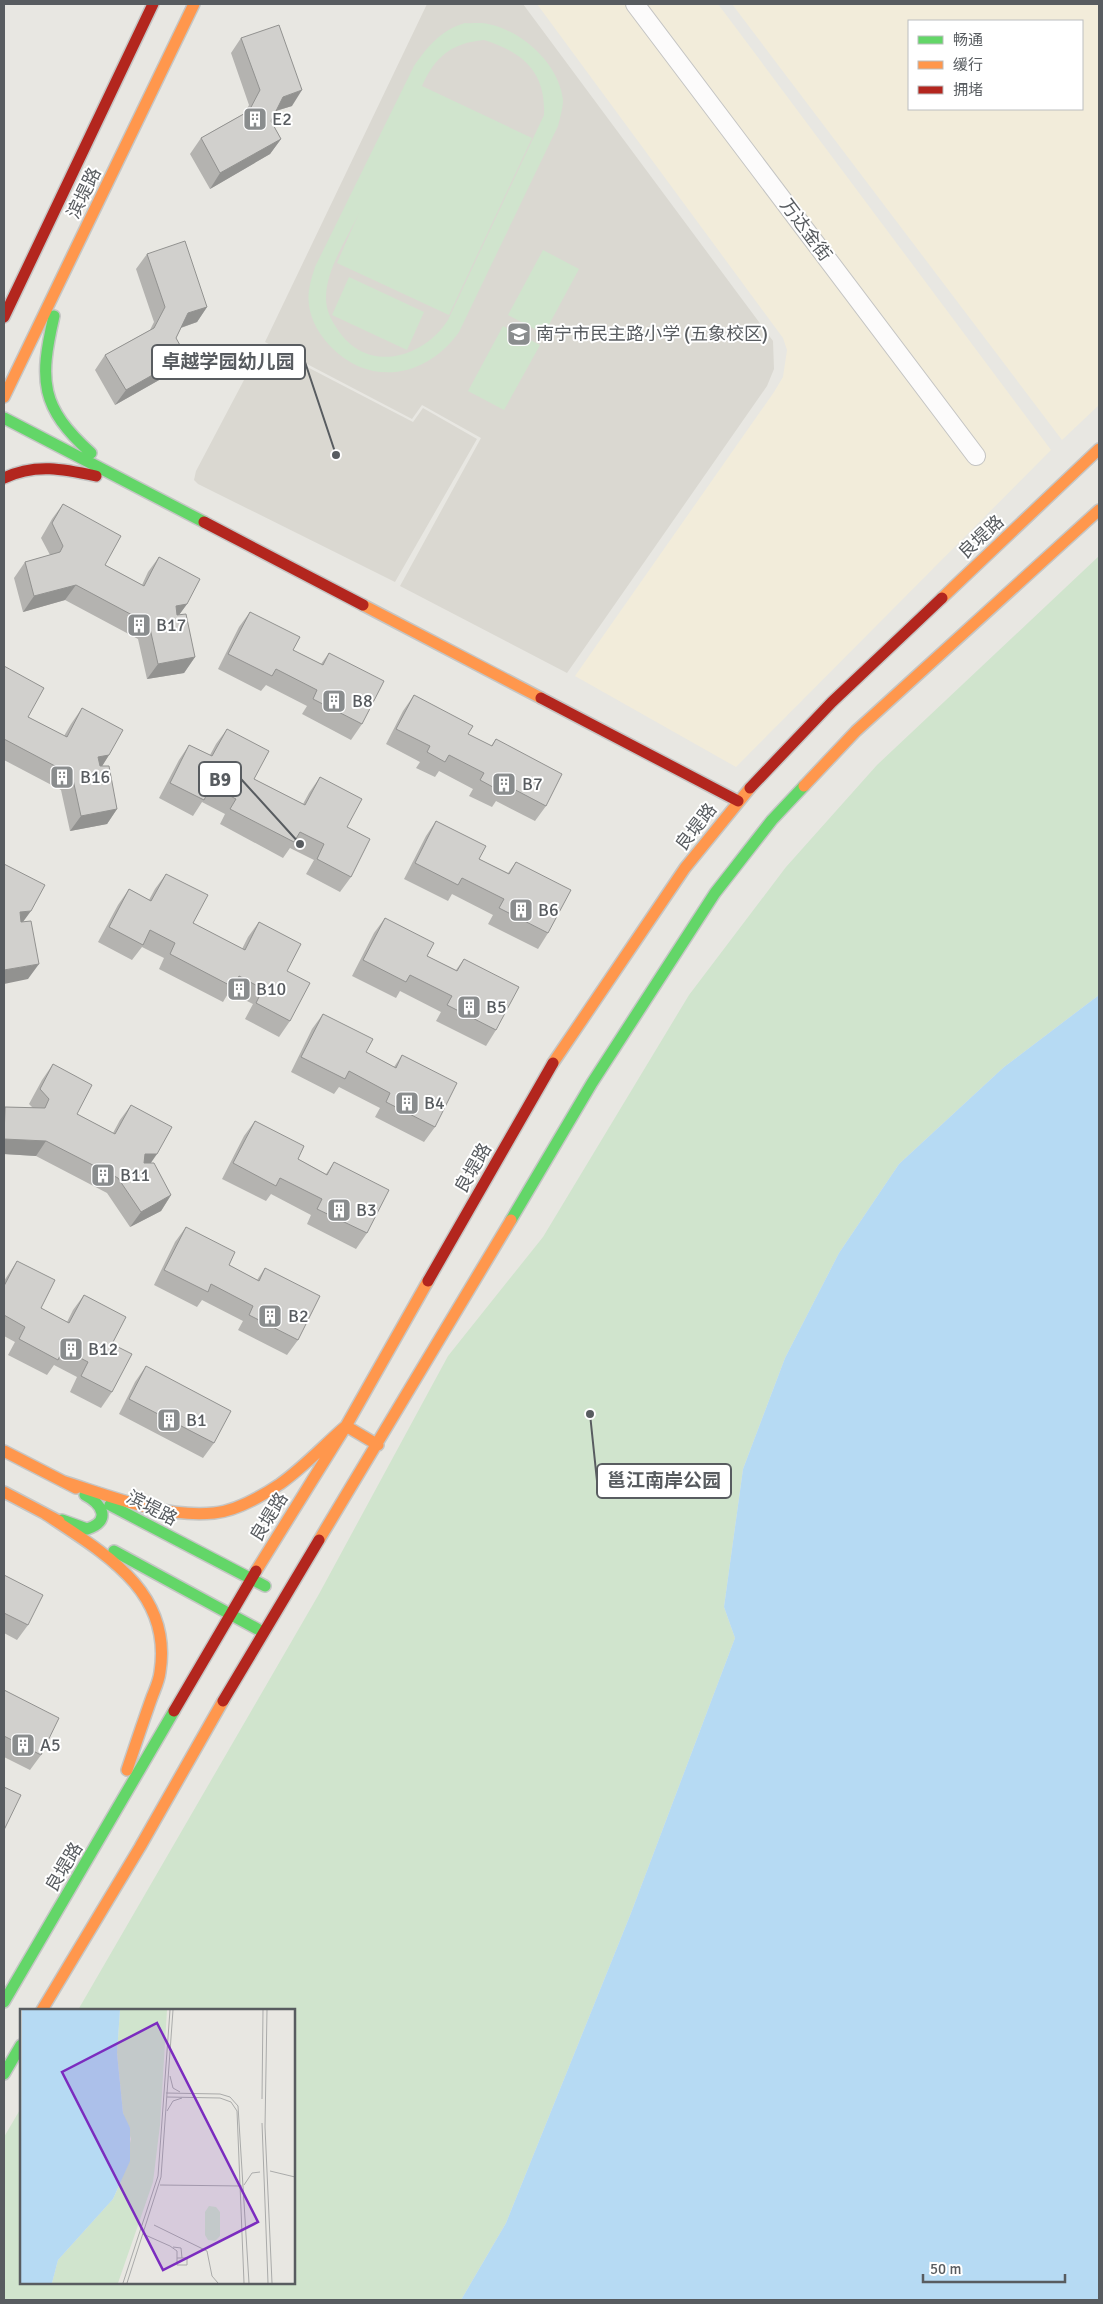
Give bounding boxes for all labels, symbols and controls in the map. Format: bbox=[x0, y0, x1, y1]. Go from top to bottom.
legend bbox=[908, 20, 1083, 110]
text: 畅通 bbox=[953, 31, 983, 49]
text: 缓行 bbox=[953, 56, 983, 74]
text: 拥堵 bbox=[953, 81, 983, 99]
building icon: E2 bbox=[242, 106, 268, 132]
place label: E2 bbox=[272, 108, 292, 130]
street label: 滨堤路 bbox=[62, 164, 106, 222]
street label: 万达金街 bbox=[776, 195, 836, 265]
school or university icon: 南宁市民主路小学 (五象校区) bbox=[506, 321, 532, 347]
place label: 南宁市民主路小学 (五象校区) bbox=[536, 323, 768, 345]
callout: 卓越学园幼儿园 bbox=[152, 345, 305, 379]
text: 卓越学园幼儿园 bbox=[161, 350, 295, 374]
street label: 良堤路 bbox=[954, 511, 1008, 563]
building icon: B17 bbox=[126, 612, 152, 638]
place label: B17 bbox=[156, 614, 186, 636]
building icon: B8 bbox=[321, 688, 347, 714]
place label: B8 bbox=[352, 690, 373, 712]
callout: B9 bbox=[199, 762, 241, 796]
building icon: B16 bbox=[49, 764, 75, 790]
place label: B16 bbox=[80, 766, 110, 788]
text: B9 bbox=[209, 768, 231, 792]
building icon: B7 bbox=[491, 771, 517, 797]
place label: B7 bbox=[522, 773, 543, 795]
street label: 良堤路 bbox=[671, 799, 721, 855]
building icon: B6 bbox=[508, 897, 534, 923]
place label: B6 bbox=[538, 899, 559, 921]
building icon: B10 bbox=[226, 976, 252, 1002]
place label: B10 bbox=[256, 978, 286, 1000]
building icon: B5 bbox=[456, 994, 482, 1020]
place label: B5 bbox=[486, 996, 507, 1018]
building icon: B4 bbox=[394, 1090, 420, 1116]
place label: B4 bbox=[424, 1092, 445, 1114]
street label: 良堤路 bbox=[450, 1139, 496, 1197]
building icon: B11 bbox=[90, 1162, 116, 1188]
place label: B11 bbox=[120, 1164, 150, 1186]
building icon: B3 bbox=[326, 1197, 352, 1223]
place label: B3 bbox=[356, 1199, 377, 1221]
building icon: B2 bbox=[257, 1303, 283, 1329]
place label: B2 bbox=[288, 1305, 309, 1327]
building icon: B12 bbox=[58, 1336, 84, 1362]
place label: B12 bbox=[88, 1338, 118, 1360]
building icon: B1 bbox=[156, 1407, 182, 1433]
place label: B1 bbox=[186, 1409, 207, 1431]
callout: 邕江南岸公园 bbox=[597, 1464, 731, 1498]
text: 邕江南岸公园 bbox=[607, 1469, 721, 1493]
street label: 滨堤路 bbox=[123, 1486, 181, 1530]
street label: 良堤路 bbox=[245, 1488, 293, 1546]
building icon: A5 bbox=[10, 1732, 36, 1758]
place label: A5 bbox=[40, 1734, 61, 1756]
street label: 良堤路 bbox=[41, 1838, 87, 1896]
inset map bbox=[20, 2009, 295, 2284]
scale bar bbox=[923, 2252, 1066, 2284]
text: 50 m bbox=[930, 2260, 961, 2278]

